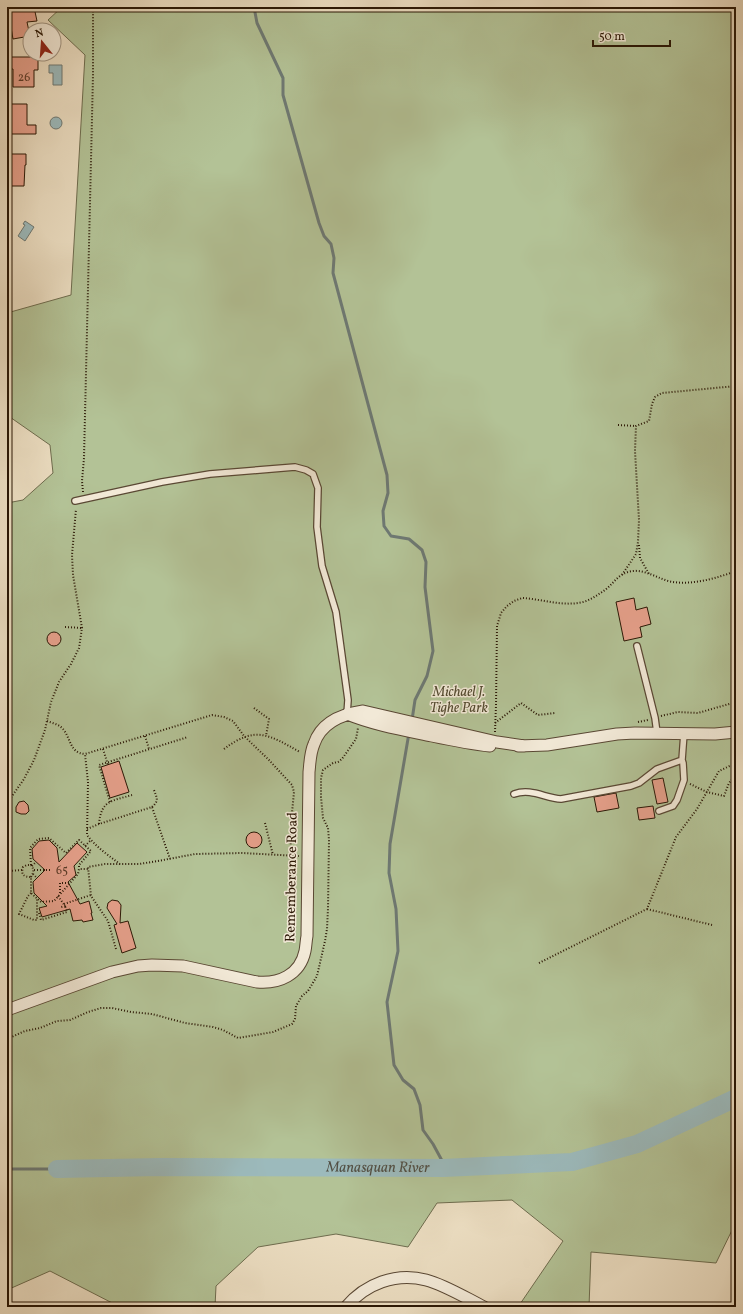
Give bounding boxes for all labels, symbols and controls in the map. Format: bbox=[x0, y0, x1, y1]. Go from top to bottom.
north arrow bbox=[22, 22, 62, 62]
scale bar bbox=[593, 22, 670, 48]
text: N bbox=[33, 26, 46, 42]
text: 50 m bbox=[599, 29, 625, 45]
house number: 26 bbox=[18, 70, 30, 86]
park label: Michael J. Tighe Park bbox=[430, 683, 488, 718]
street label: Rememberance Road bbox=[281, 812, 303, 942]
house number: 65 bbox=[56, 863, 68, 879]
water label: Manasquan River bbox=[325, 1157, 430, 1178]

